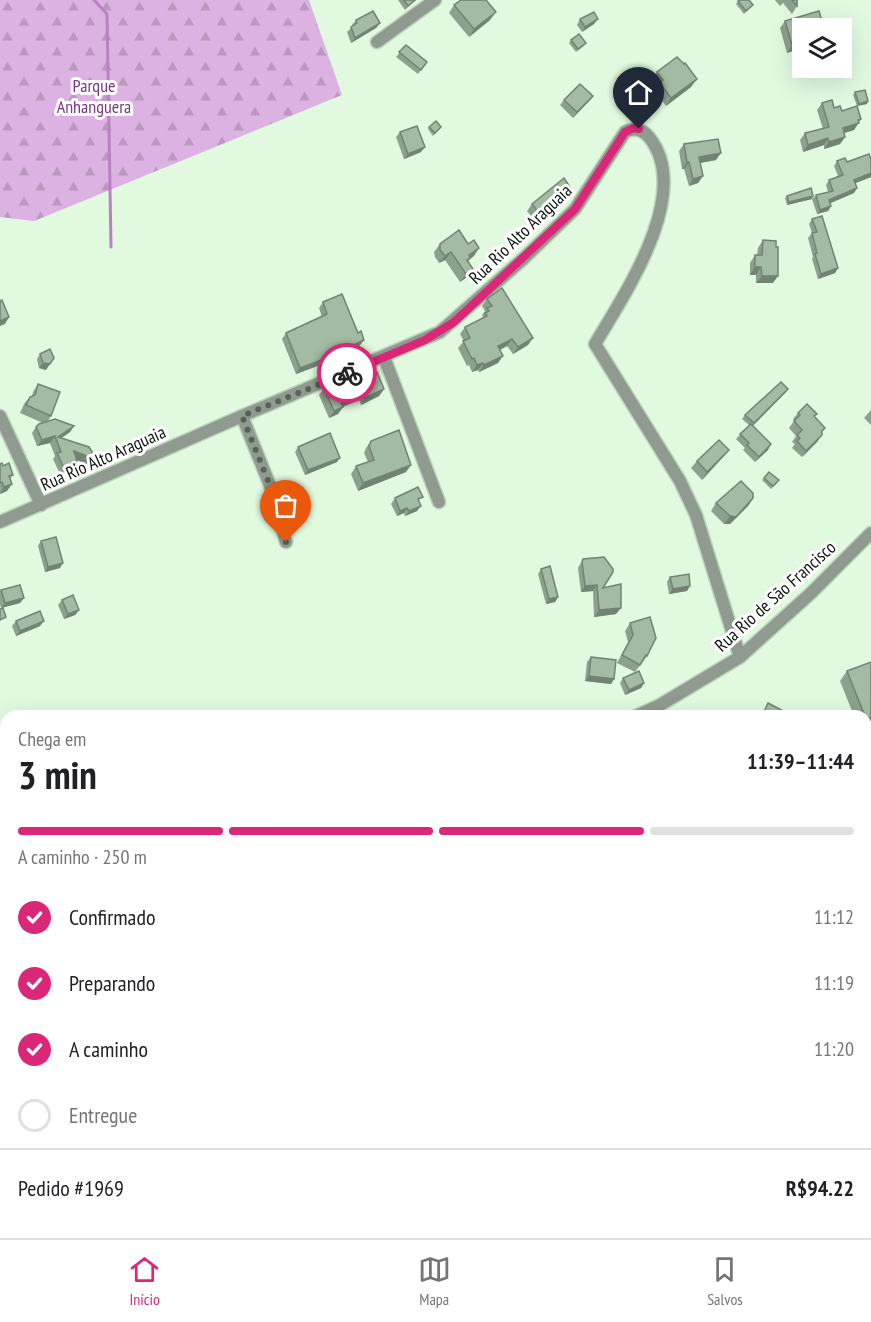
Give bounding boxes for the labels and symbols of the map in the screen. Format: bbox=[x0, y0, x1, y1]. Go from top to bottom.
pin bbox=[613, 67, 664, 129]
park label: Parque Anhanguera bbox=[57, 74, 131, 118]
street label: Rua Rio Alto Araguaia bbox=[464, 179, 576, 289]
courier bbox=[317, 343, 377, 403]
street label: Rua Rio Alto Araguaia bbox=[37, 420, 169, 496]
pin bbox=[260, 480, 311, 542]
street label: Rua Rio de São Francisco bbox=[710, 535, 840, 656]

